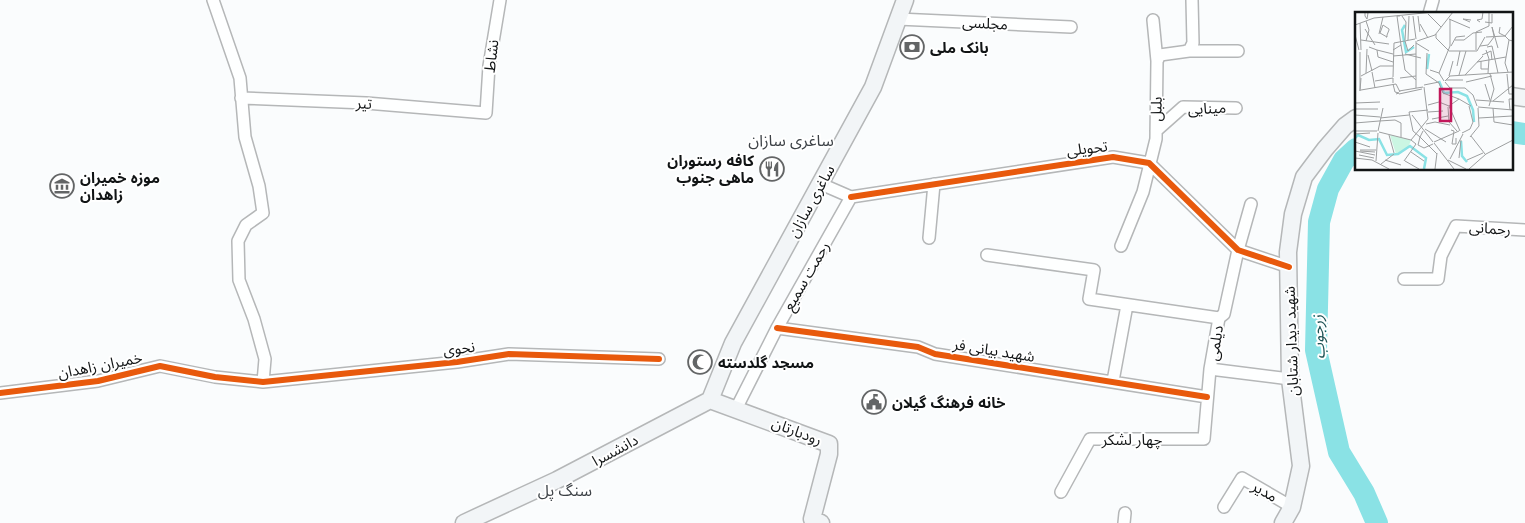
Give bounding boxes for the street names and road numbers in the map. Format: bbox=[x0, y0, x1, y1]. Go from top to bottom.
street label: مجلسی bbox=[962, 12, 1008, 34]
street label: نشاط bbox=[480, 38, 502, 74]
street label: تیر bbox=[354, 93, 373, 113]
street label: بلبل bbox=[1146, 97, 1166, 121]
street label: مینایی bbox=[1187, 98, 1227, 118]
street label: تحویلی bbox=[1065, 136, 1109, 160]
street label: ساغری سازان bbox=[783, 161, 839, 241]
street label: رحمانی bbox=[1468, 217, 1512, 239]
street label: رحمت سمیع bbox=[779, 238, 836, 315]
street label: شهید دیدار شتابان bbox=[1280, 286, 1302, 396]
street label: دیلمی bbox=[1203, 324, 1227, 362]
street label: شهید بیانی فر bbox=[951, 334, 1036, 366]
street label: نحوی bbox=[442, 337, 476, 359]
street label: خمیران زاهدان bbox=[56, 347, 144, 382]
street label: رودبارتان bbox=[769, 413, 825, 449]
street label: دانشسرا bbox=[589, 430, 641, 470]
street label: چهار لشکر bbox=[1101, 430, 1162, 450]
street label: مدیر bbox=[1248, 476, 1281, 506]

